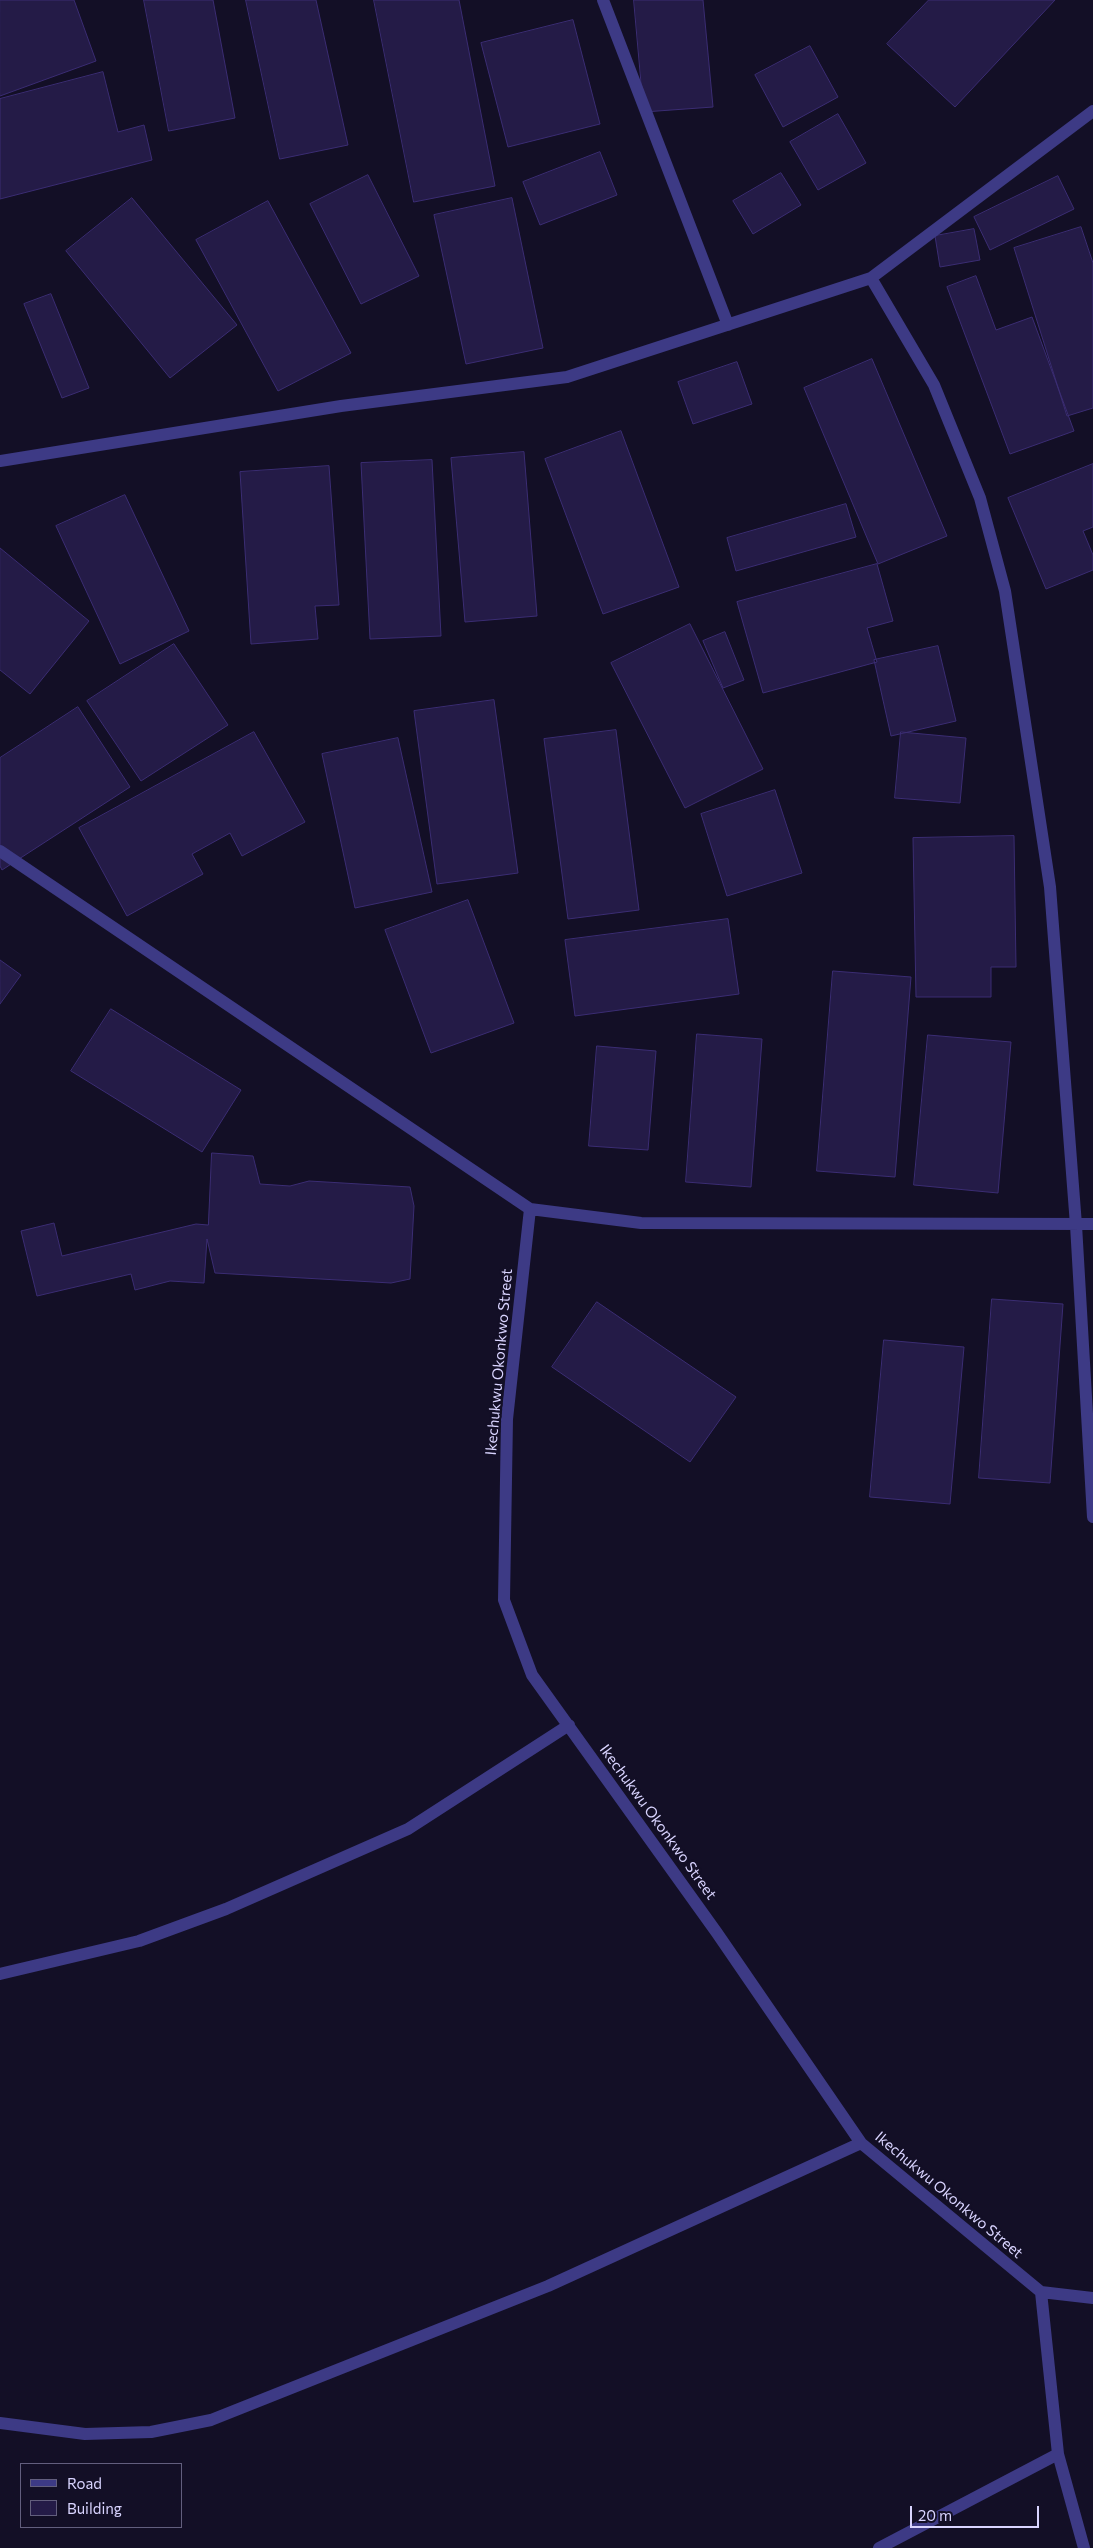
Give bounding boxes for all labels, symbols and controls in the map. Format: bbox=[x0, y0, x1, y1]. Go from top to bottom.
street label: Ikechukwu Okonkwo Street bbox=[482, 1268, 516, 1456]
street label: Ikechukwu Okonkwo Street bbox=[596, 1741, 720, 1903]
street label: Ikechukwu Okonkwo Street bbox=[871, 2128, 1027, 2262]
legend bbox=[20, 2463, 182, 2528]
text: Road bbox=[67, 2474, 102, 2492]
scale bar bbox=[913, 2496, 1042, 2528]
text: Building bbox=[67, 2499, 122, 2517]
text: 20 m bbox=[918, 2506, 952, 2524]

